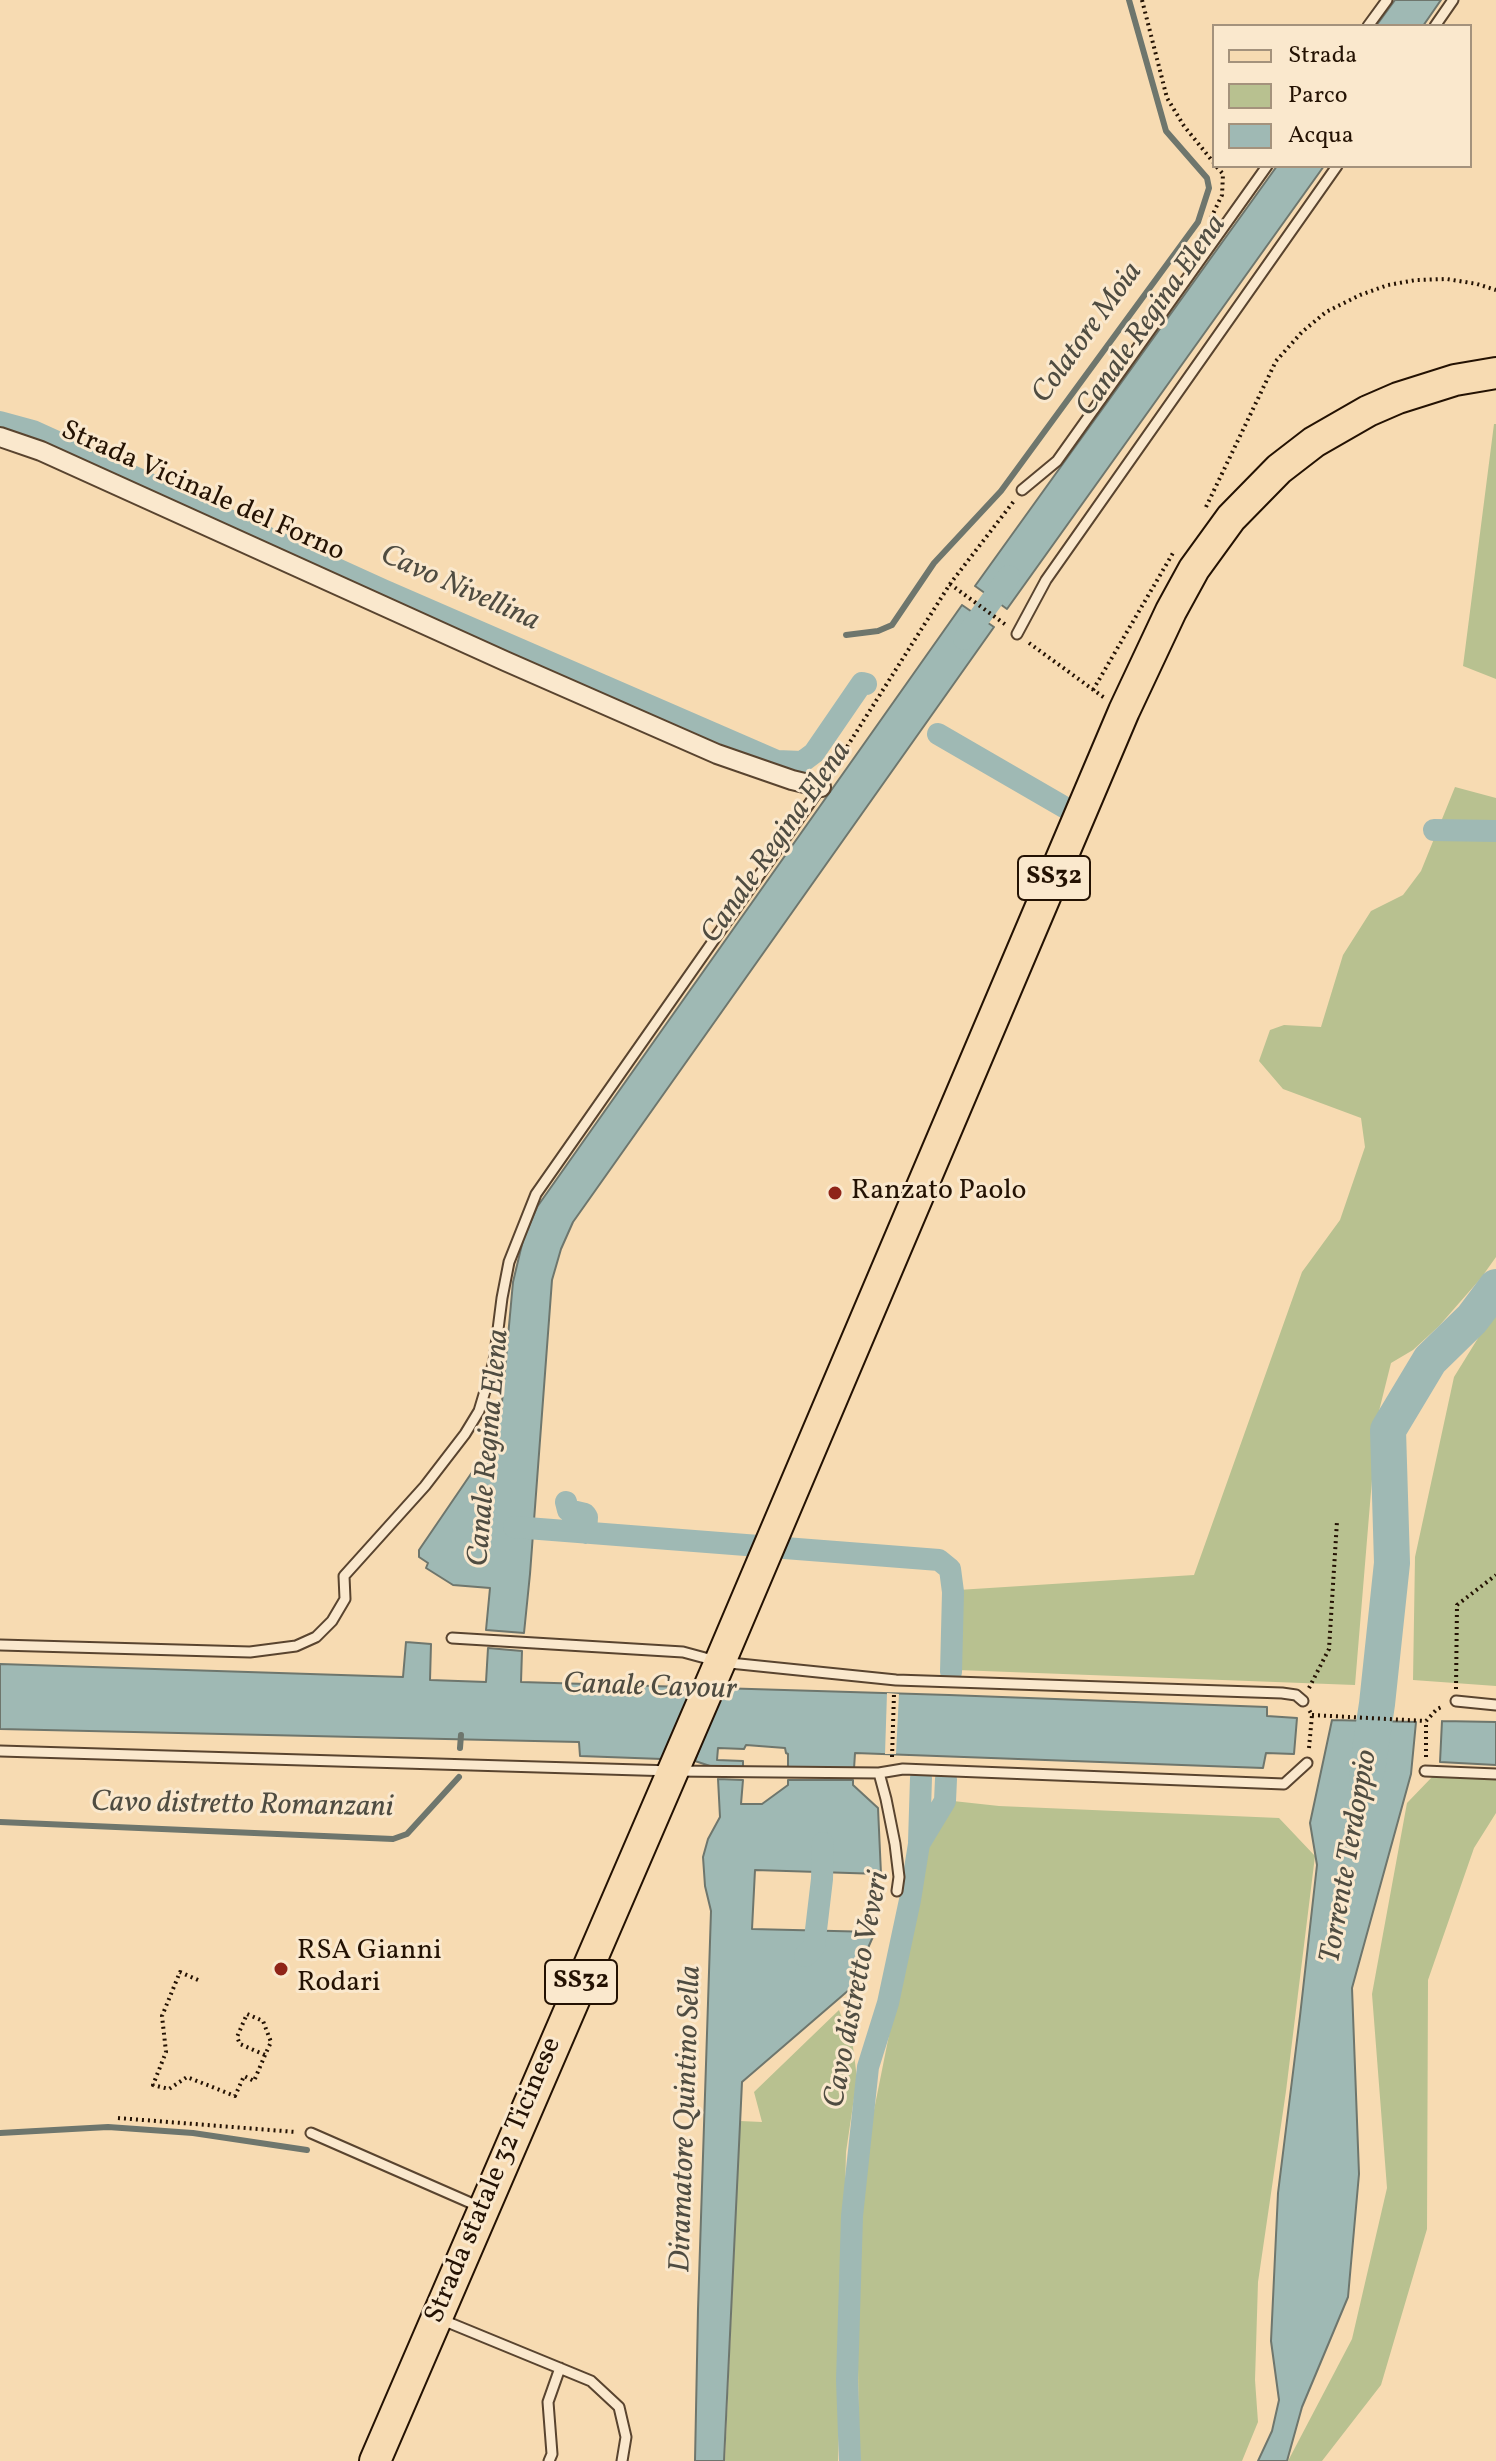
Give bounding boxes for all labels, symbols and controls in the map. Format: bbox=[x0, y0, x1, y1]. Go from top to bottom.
legend bbox=[1212, 24, 1472, 168]
text: Strada bbox=[1288, 39, 1357, 73]
text: Parco bbox=[1288, 79, 1347, 113]
text: Acqua bbox=[1288, 119, 1354, 153]
water label: Canale Regina Elena bbox=[1070, 209, 1236, 425]
water label: Colatore Moia bbox=[1026, 256, 1152, 412]
street label: Strada Vicinale del Forno bbox=[55, 415, 349, 571]
water label: Cavo Nivellina bbox=[374, 539, 544, 641]
water label: Canale Regina Elena bbox=[695, 736, 861, 952]
road number: SS32 bbox=[1018, 856, 1090, 900]
place label: Ranzato Paolo bbox=[851, 1176, 1027, 1210]
marker: Ranzato Paolo bbox=[826, 1184, 844, 1202]
water label: Canale Regina Elena bbox=[463, 1328, 519, 1568]
water label: Canale Cavour bbox=[562, 1668, 738, 1710]
water label: Torrente Terdoppio bbox=[1315, 1748, 1387, 1966]
water label: Cavo distretto Romanzani bbox=[91, 1786, 393, 1828]
water label: Cavo distretto Veveri bbox=[818, 1869, 900, 2111]
place label: RSA Gianni Rodari bbox=[297, 1936, 442, 2002]
marker: RSA Gianni Rodari bbox=[272, 1960, 290, 1978]
road number: SS32 bbox=[545, 1960, 617, 2004]
water label: Diramatore Quintino Sella bbox=[665, 1965, 711, 2273]
street label: Strada statale 32 Ticinese bbox=[420, 2033, 570, 2329]

